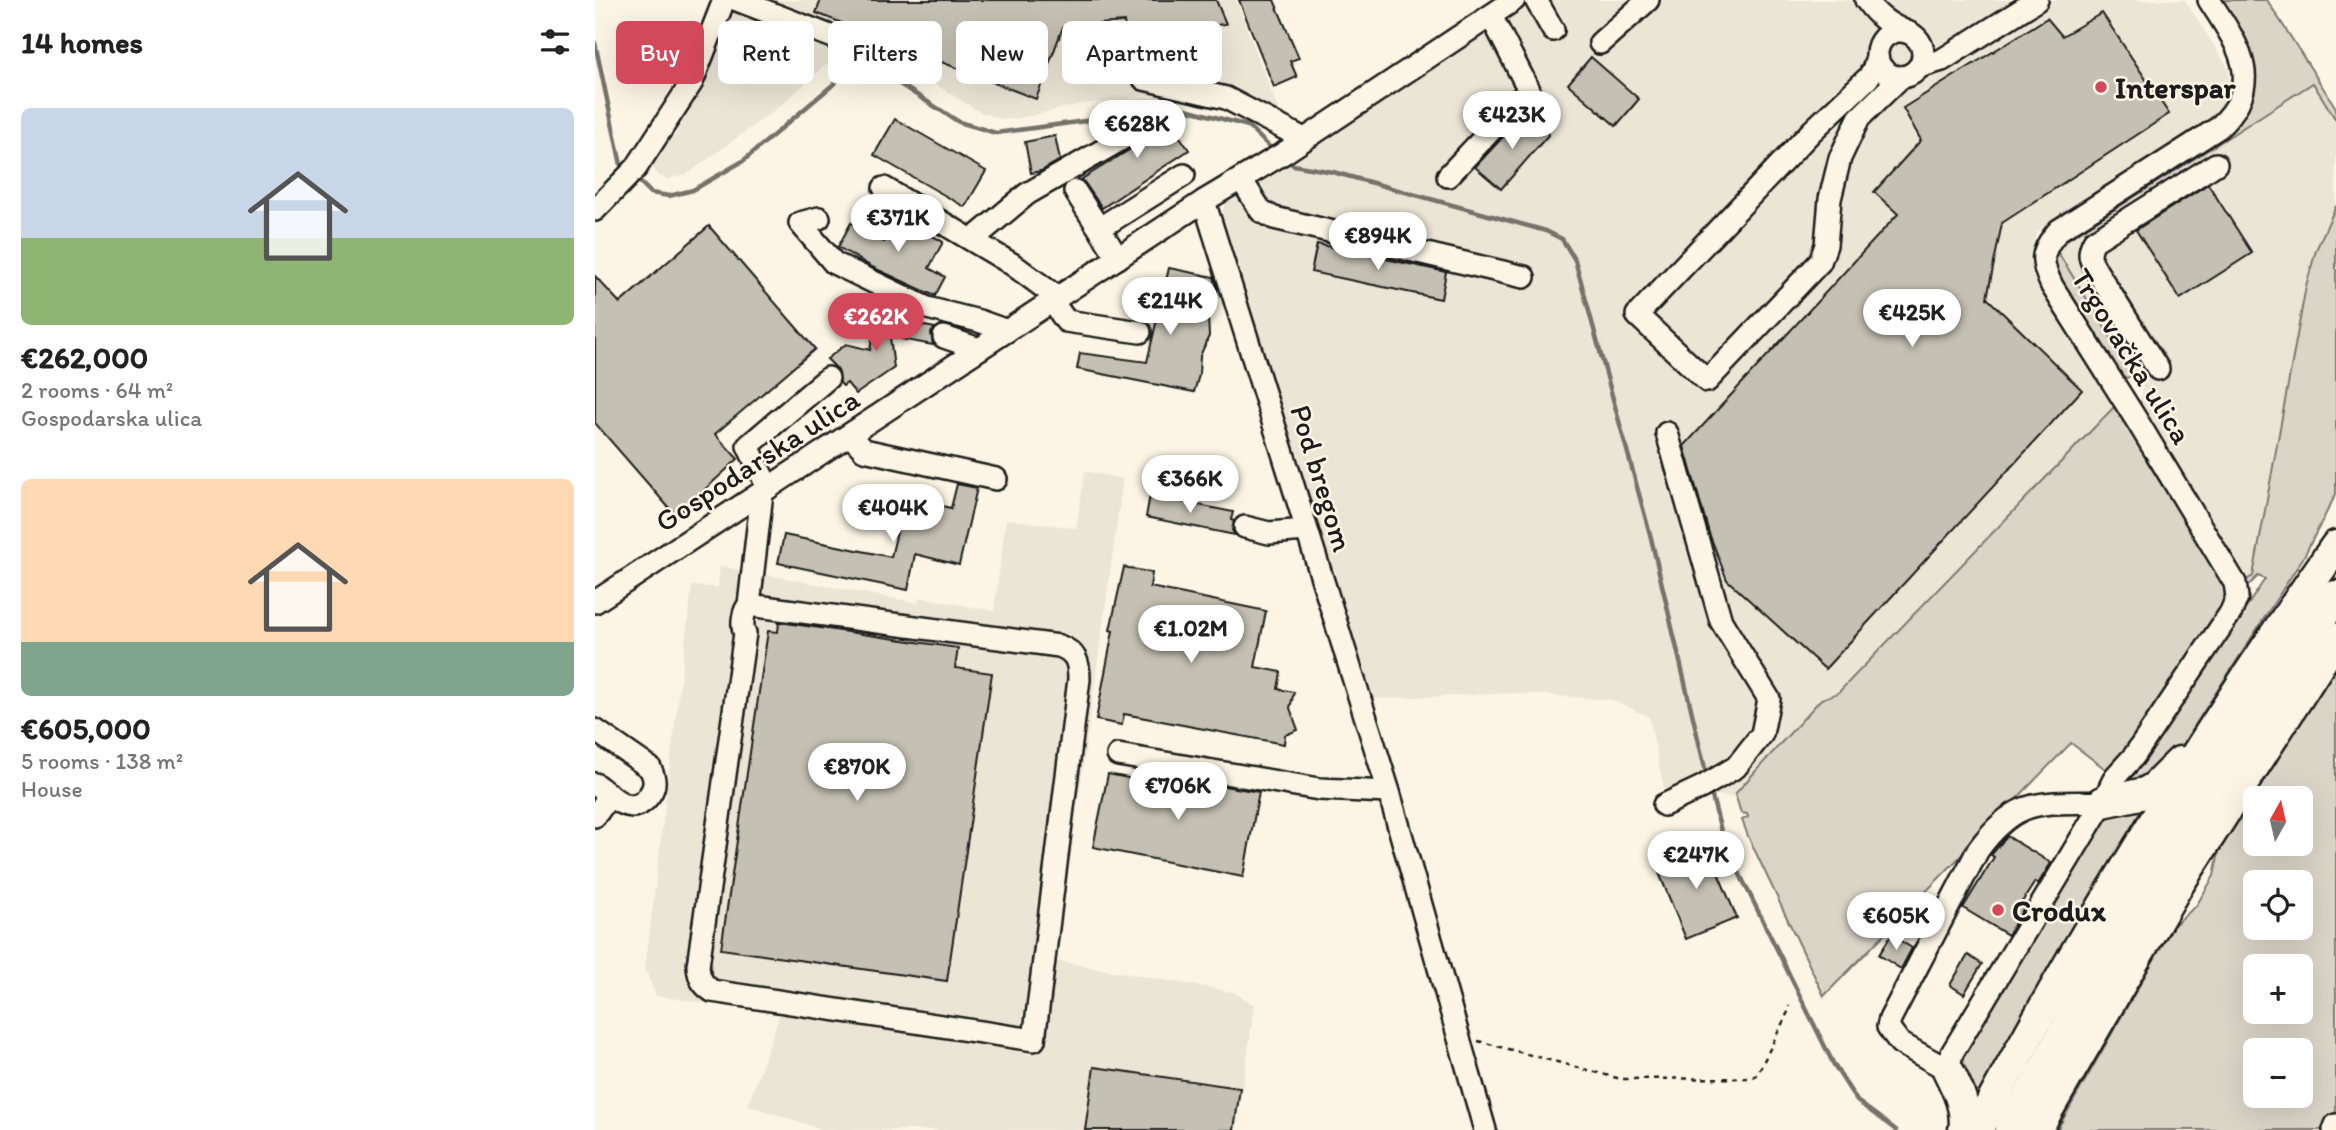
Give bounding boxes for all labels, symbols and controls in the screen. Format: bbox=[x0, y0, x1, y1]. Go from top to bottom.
chip: Buy bbox=[616, 21, 704, 84]
chip: Rent bbox=[718, 21, 814, 84]
chip: Filters bbox=[828, 21, 942, 84]
chip: New bbox=[956, 21, 1048, 84]
chip: Apartment bbox=[1062, 21, 1222, 84]
icon: filters bbox=[536, 23, 574, 61]
text: 14 homes bbox=[21, 24, 143, 61]
place label: Interspar bbox=[2115, 69, 2236, 106]
marker: Interspar bbox=[2093, 79, 2109, 95]
pin: €423K bbox=[1463, 92, 1561, 151]
pin: €628K bbox=[1088, 100, 1186, 160]
text: €423K bbox=[1479, 100, 1545, 128]
text: €628K bbox=[1105, 109, 1169, 137]
icon: home bbox=[235, 153, 361, 279]
pin: €371K bbox=[849, 194, 947, 254]
text: €371K bbox=[867, 203, 929, 231]
pin: €894K bbox=[1329, 212, 1427, 272]
text: €894K bbox=[1345, 221, 1411, 249]
street label: Trgovačka ulica bbox=[2063, 261, 2201, 451]
pin: €214K bbox=[1121, 278, 1219, 337]
text: €214K bbox=[1138, 286, 1202, 314]
pin: €425K bbox=[1863, 290, 1961, 349]
pin: €262K bbox=[827, 294, 925, 353]
text: €425K bbox=[1879, 298, 1945, 326]
text: €262K bbox=[844, 302, 908, 330]
text: €262,000 bbox=[21, 339, 148, 376]
text: 2 rooms · 64 m² bbox=[21, 376, 173, 404]
street label: Gospodarska ulica bbox=[648, 380, 866, 540]
street label: Pod bregom bbox=[1282, 400, 1362, 556]
text: Gospodarska ulica bbox=[21, 404, 202, 432]
pin: €366K bbox=[1141, 456, 1239, 515]
text: €366K bbox=[1158, 464, 1222, 492]
pin: €404K bbox=[844, 484, 942, 544]
text: €404K bbox=[858, 493, 928, 521]
icon: home bbox=[235, 524, 361, 650]
pin: €1.02M bbox=[1134, 606, 1248, 665]
text: €1.02M bbox=[1154, 614, 1228, 642]
text: €605,000 bbox=[21, 710, 151, 747]
pin: €870K bbox=[808, 744, 906, 803]
text: 5 rooms · 138 m² bbox=[21, 747, 183, 775]
text: €870K bbox=[824, 752, 890, 780]
pin: €706K bbox=[1129, 762, 1227, 822]
text: €706K bbox=[1145, 771, 1211, 799]
text: House bbox=[21, 775, 83, 803]
north arrow bbox=[2243, 786, 2313, 856]
map controls bbox=[2243, 786, 2313, 1108]
pin: €247K bbox=[1647, 832, 1745, 891]
text: €247K bbox=[1663, 840, 1729, 868]
button: locate bbox=[2243, 870, 2313, 940]
pin: €605K bbox=[1847, 892, 1945, 952]
place label: Crodux bbox=[2012, 892, 2107, 929]
text: €605K bbox=[1863, 901, 1929, 929]
marker: Crodux bbox=[1990, 902, 2006, 918]
button: + bbox=[2243, 954, 2313, 1024]
button: − bbox=[2243, 1038, 2313, 1108]

